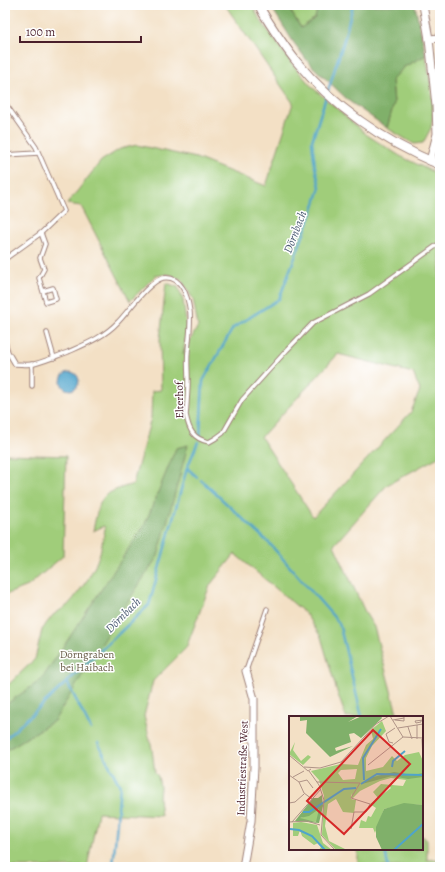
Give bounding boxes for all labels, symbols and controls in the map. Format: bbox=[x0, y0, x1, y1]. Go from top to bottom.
scale bar bbox=[20, 18, 141, 44]
text: 100 m bbox=[26, 24, 55, 40]
water label: Dörnbach bbox=[280, 208, 310, 255]
street label: Elterhof bbox=[172, 380, 187, 419]
water label: Dörnbach bbox=[102, 594, 144, 636]
park label: Dörngraben bei Haibach bbox=[60, 647, 114, 675]
inset map bbox=[289, 716, 423, 850]
street label: Industriestraße West bbox=[233, 720, 252, 816]

